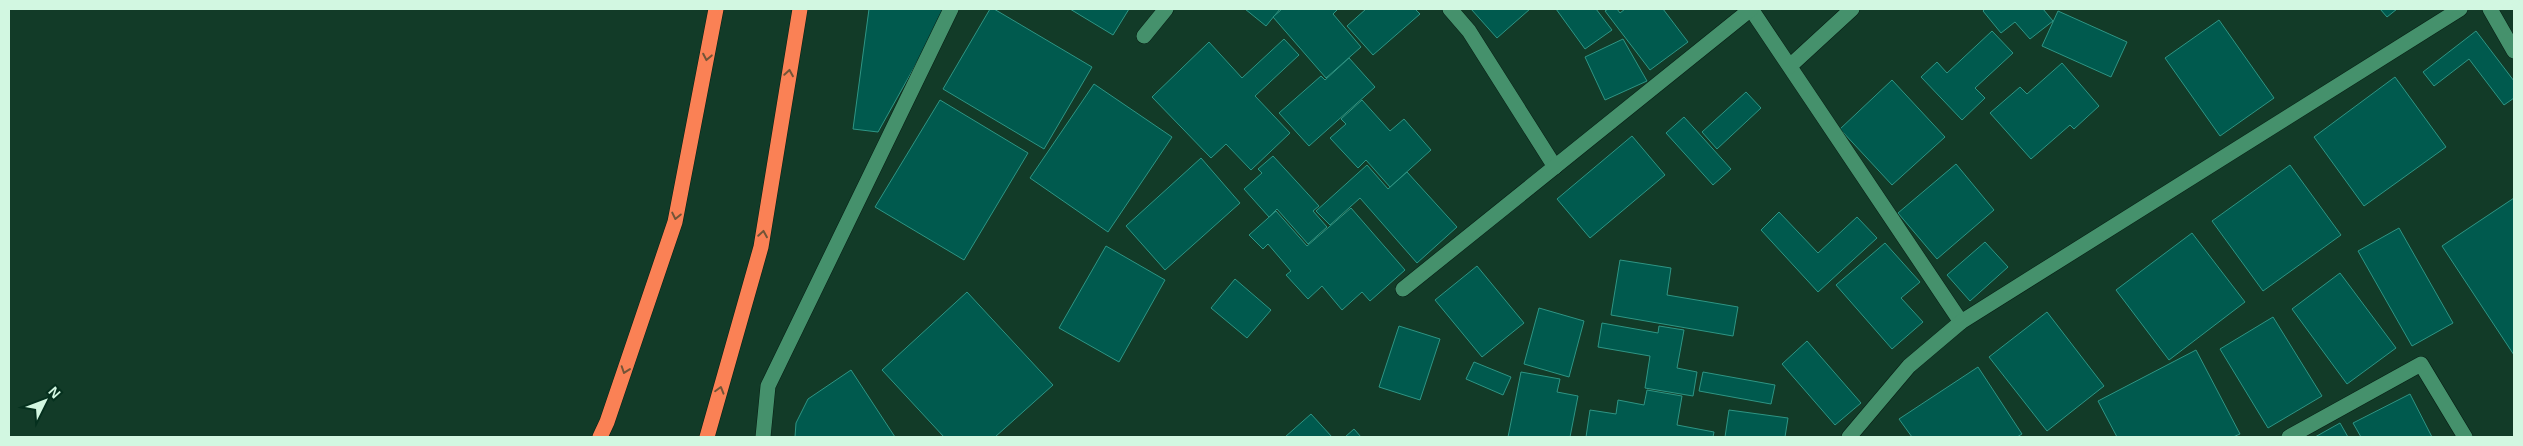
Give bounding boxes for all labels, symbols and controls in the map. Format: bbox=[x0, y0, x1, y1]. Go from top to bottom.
one-way arrow bbox=[702, 52, 712, 61]
one-way arrow bbox=[784, 69, 794, 78]
one-way arrow bbox=[671, 212, 682, 221]
one-way arrow bbox=[757, 229, 767, 238]
one-way arrow bbox=[621, 366, 631, 374]
north arrow bbox=[20, 376, 70, 426]
text: N bbox=[45, 383, 64, 401]
one-way arrow bbox=[715, 387, 725, 395]

